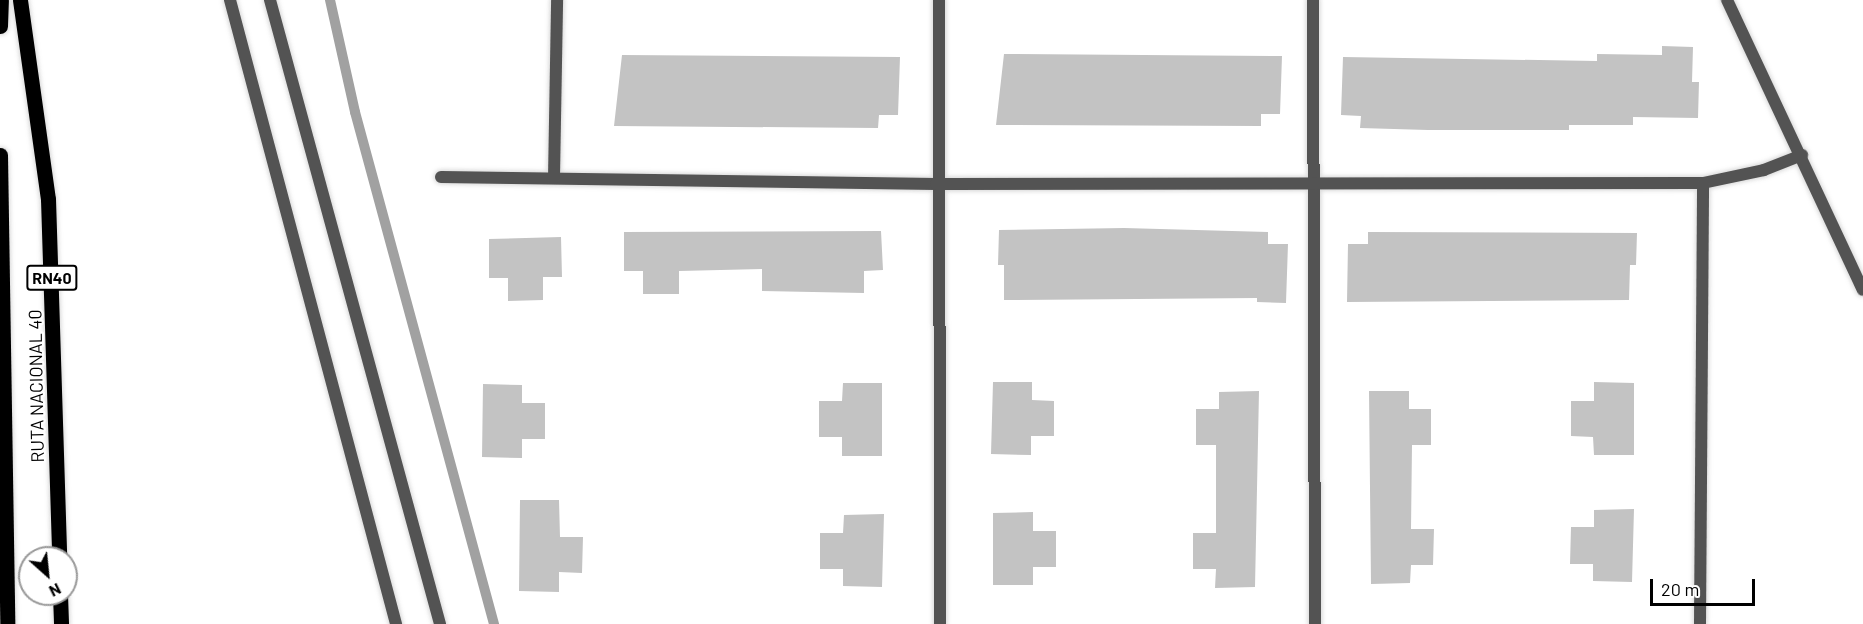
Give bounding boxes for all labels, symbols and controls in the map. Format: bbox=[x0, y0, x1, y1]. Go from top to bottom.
road number: RN40 bbox=[25, 265, 79, 291]
street label: RUTA NACIONAL 40 bbox=[24, 309, 48, 463]
north arrow bbox=[18, 546, 78, 606]
scale bar bbox=[1653, 567, 1758, 605]
text: 20 m bbox=[1661, 578, 1699, 600]
text: N bbox=[46, 580, 65, 602]

